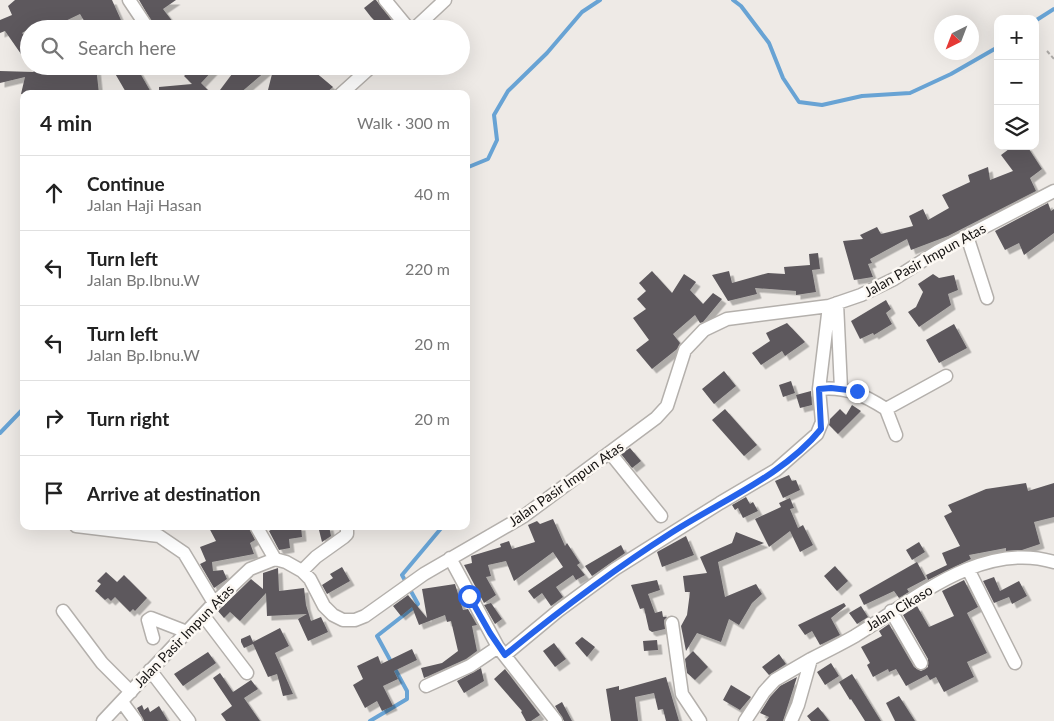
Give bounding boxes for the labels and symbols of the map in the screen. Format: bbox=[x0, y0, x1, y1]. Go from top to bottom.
north arrow bbox=[934, 15, 979, 60]
street label: Jalan Pasir Impun Atas bbox=[861, 219, 988, 300]
route end bbox=[846, 380, 869, 403]
street label: Jalan Pasir Impun Atas bbox=[505, 438, 626, 530]
street label: Jalan Pasir Impun Atas bbox=[130, 581, 237, 691]
street label: Jalan Cikaso bbox=[862, 581, 935, 634]
route start bbox=[458, 585, 481, 608]

